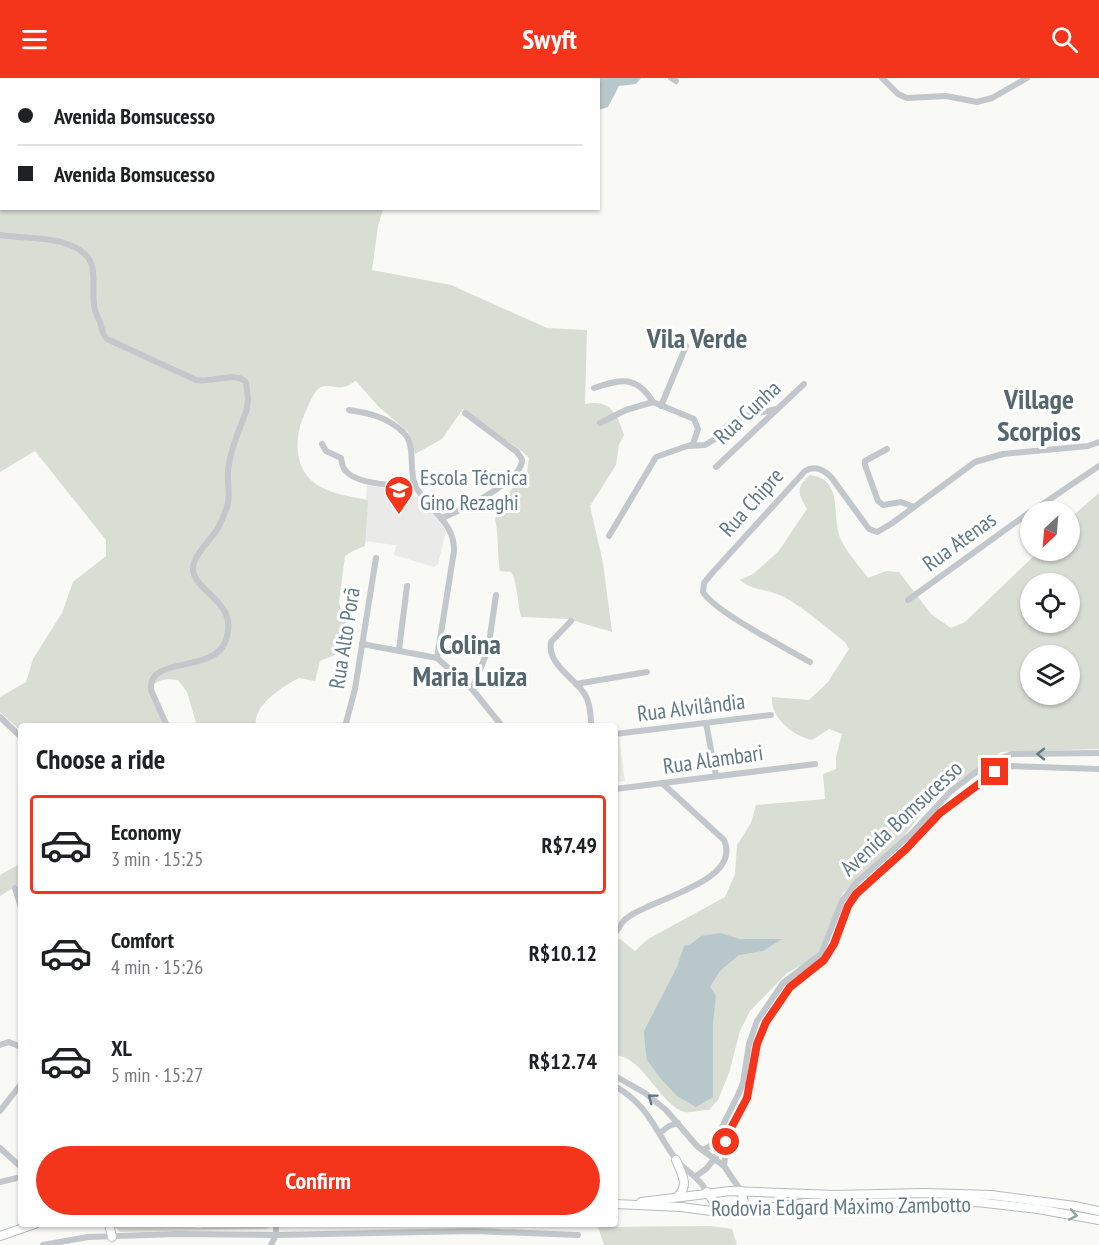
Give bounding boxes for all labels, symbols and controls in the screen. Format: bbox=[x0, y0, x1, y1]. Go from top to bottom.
text: Swyft bbox=[522, 22, 577, 56]
icon: menu bbox=[18, 23, 51, 56]
icon: search bbox=[1048, 23, 1081, 56]
text: Avenida Bomsucesso bbox=[54, 102, 215, 130]
text: Avenida Bomsucesso bbox=[54, 160, 215, 188]
district label: Vila Verde bbox=[646, 319, 747, 356]
street label: Rua Cunha bbox=[708, 374, 786, 450]
district label: Village Scorpios bbox=[997, 380, 1081, 449]
street label: Rua Chipre bbox=[713, 462, 789, 542]
place label: Escola Técnica Gino Rezaghi bbox=[420, 463, 528, 516]
school or university icon: Escola Técnica Gino Rezaghi bbox=[383, 474, 415, 516]
north arrow bbox=[1020, 501, 1080, 561]
map controls bbox=[1020, 501, 1080, 705]
street label: Rua Atenas bbox=[917, 505, 1001, 577]
button: locate bbox=[1020, 573, 1080, 633]
street label: Rua Alto Porã bbox=[322, 585, 366, 691]
district label: Colina Maria Luiza bbox=[413, 625, 527, 694]
button: layers bbox=[1020, 645, 1080, 705]
street label: Rua Alvilândia bbox=[635, 686, 747, 728]
street label: Rua Alambari bbox=[661, 738, 765, 780]
text: Choose a ride bbox=[36, 742, 165, 776]
one-way arrow bbox=[1036, 748, 1045, 760]
street label: Avenida Bomsucesso bbox=[834, 754, 968, 882]
route end bbox=[981, 758, 1008, 785]
icon: car bbox=[39, 818, 93, 872]
text: Economy bbox=[111, 818, 181, 846]
text: R$7.49 bbox=[541, 831, 597, 859]
text: 3 min · 15:25 bbox=[111, 846, 203, 872]
icon: car bbox=[39, 926, 93, 980]
text: Comfort bbox=[111, 926, 174, 954]
text: R$10.12 bbox=[529, 939, 597, 967]
text: 4 min · 15:26 bbox=[111, 954, 203, 980]
icon: car bbox=[39, 1034, 93, 1088]
text: XL bbox=[111, 1034, 132, 1062]
text: R$12.74 bbox=[529, 1047, 597, 1075]
text: 5 min · 15:27 bbox=[111, 1062, 203, 1088]
one-way arrow bbox=[647, 1094, 658, 1105]
route start bbox=[712, 1128, 739, 1155]
button: Confirm bbox=[36, 1146, 600, 1215]
street label: Rodovia Edgard Máximo Zambotto bbox=[711, 1190, 971, 1222]
one-way arrow bbox=[1068, 1208, 1078, 1221]

